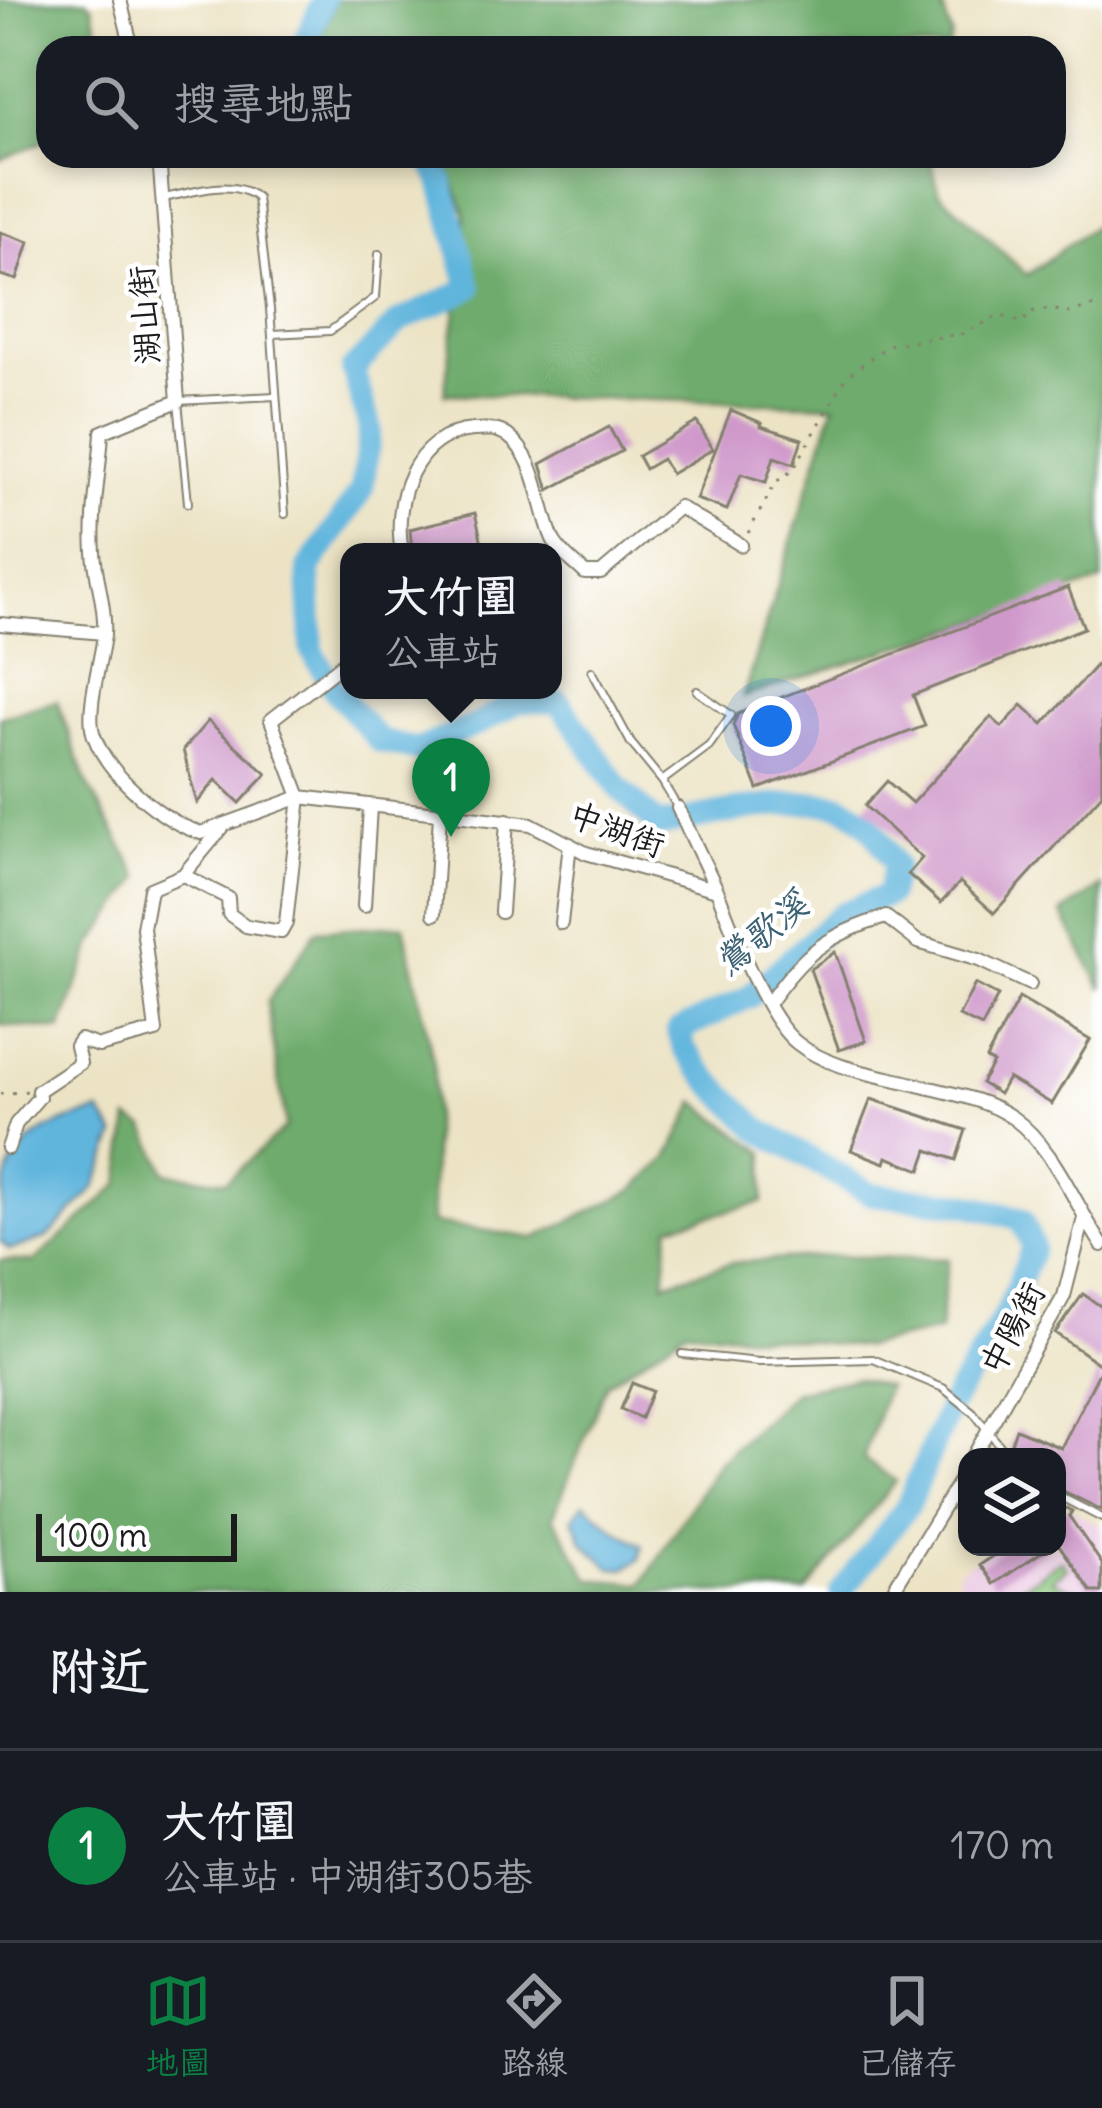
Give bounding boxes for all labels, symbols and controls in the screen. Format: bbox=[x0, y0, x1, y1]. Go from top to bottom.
search box bbox=[36, 36, 1066, 168]
icon: search bbox=[78, 69, 144, 135]
text: 搜尋地點 bbox=[174, 75, 354, 131]
street label: 湖山街 bbox=[120, 264, 168, 366]
popup bbox=[340, 543, 562, 699]
text: 大竹圍 bbox=[383, 568, 519, 624]
text: 公車站 bbox=[383, 627, 501, 676]
your location bbox=[741, 696, 801, 756]
pin: 1 bbox=[412, 738, 490, 837]
street label: 中湖街 bbox=[563, 792, 671, 866]
water label: 鶯歌溪 bbox=[705, 880, 819, 984]
street label: 中陽街 bbox=[970, 1274, 1054, 1382]
map controls bbox=[958, 1448, 1066, 1556]
button: layers bbox=[958, 1448, 1066, 1556]
scale bar bbox=[36, 1508, 237, 1561]
text: 100 m bbox=[54, 1514, 147, 1556]
text: 附近 bbox=[48, 1639, 150, 1703]
text: 大竹圍 bbox=[162, 1793, 297, 1849]
text: 1 bbox=[79, 1821, 95, 1870]
text: 170 m bbox=[950, 1821, 1054, 1870]
text: 公車站 · 中湖街305巷 bbox=[162, 1852, 532, 1901]
tab: 地圖 bbox=[145, 1968, 211, 2083]
tab: 路線 bbox=[501, 1968, 567, 2083]
tab: 已儲存 bbox=[858, 1968, 957, 2083]

